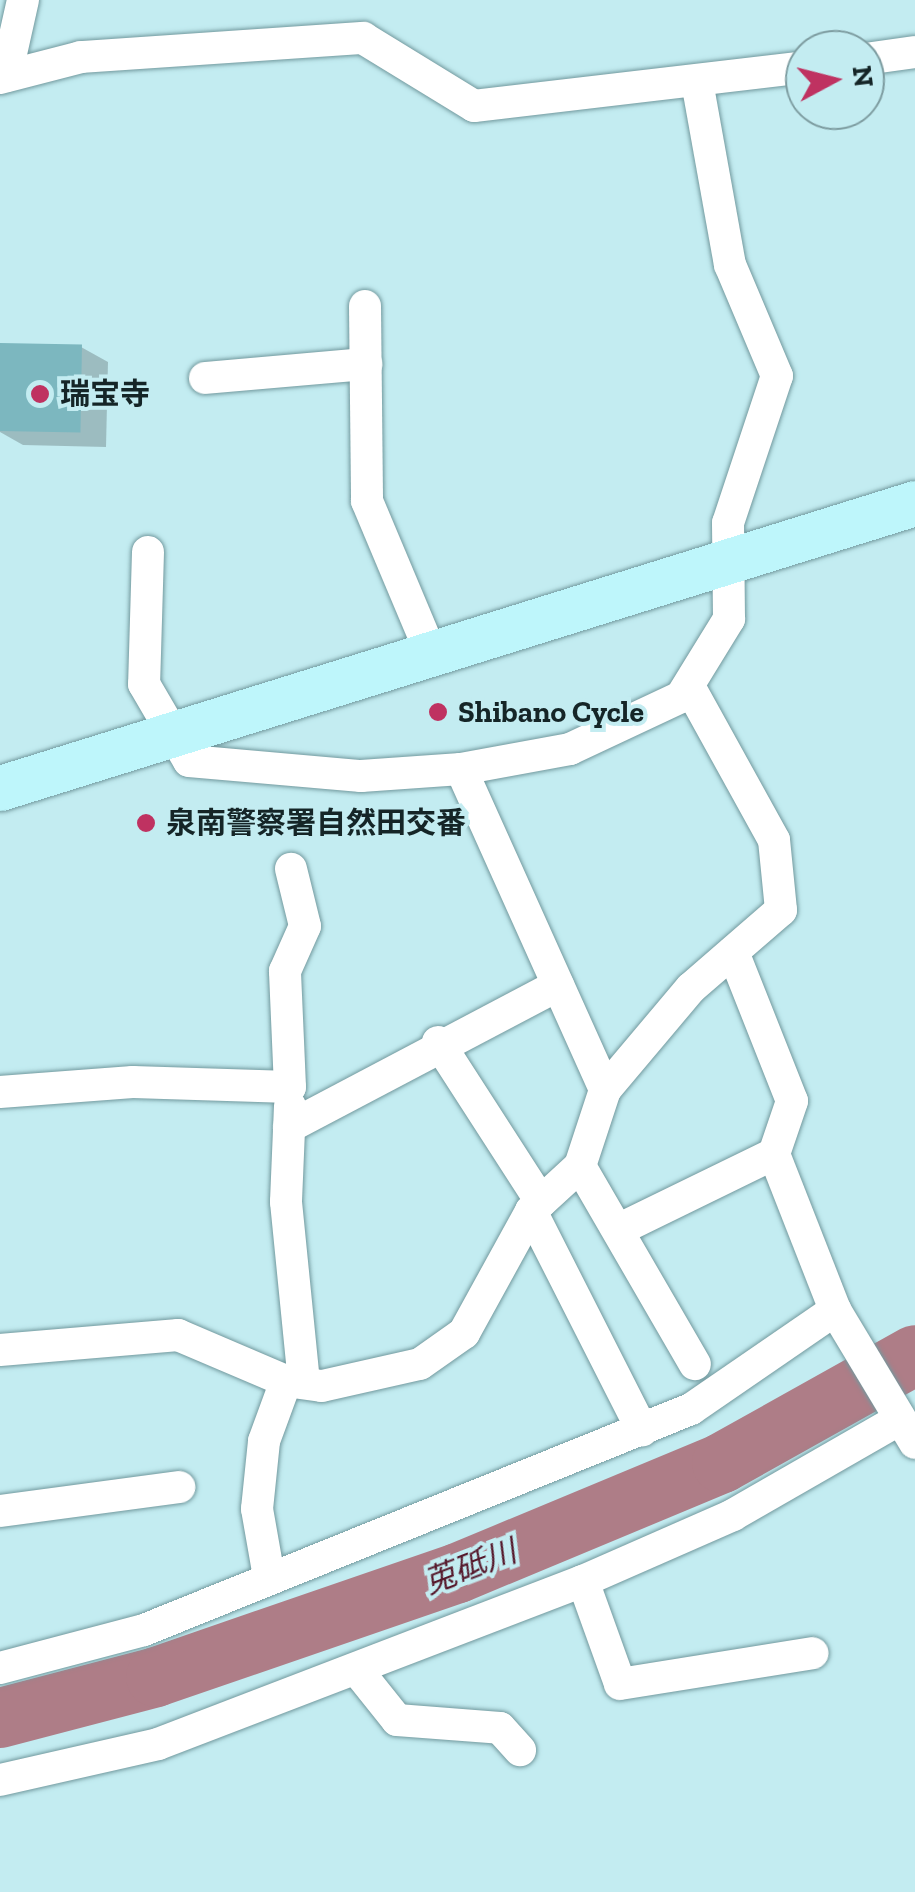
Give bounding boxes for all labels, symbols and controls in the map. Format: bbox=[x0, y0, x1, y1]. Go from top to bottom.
north arrow bbox=[785, 30, 885, 130]
text: N bbox=[846, 64, 881, 89]
place label: 瑞宝寺 bbox=[60, 376, 150, 412]
marker: 瑞宝寺 bbox=[29, 383, 51, 405]
place label: Shibano Cycle bbox=[458, 694, 644, 730]
marker: Shibano Cycle bbox=[427, 701, 449, 723]
place label: 泉南警察署自然田交番 bbox=[166, 805, 466, 841]
marker: 泉南警察署自然田交番 bbox=[135, 812, 157, 834]
water label: 莵砥川 bbox=[418, 1532, 522, 1602]

